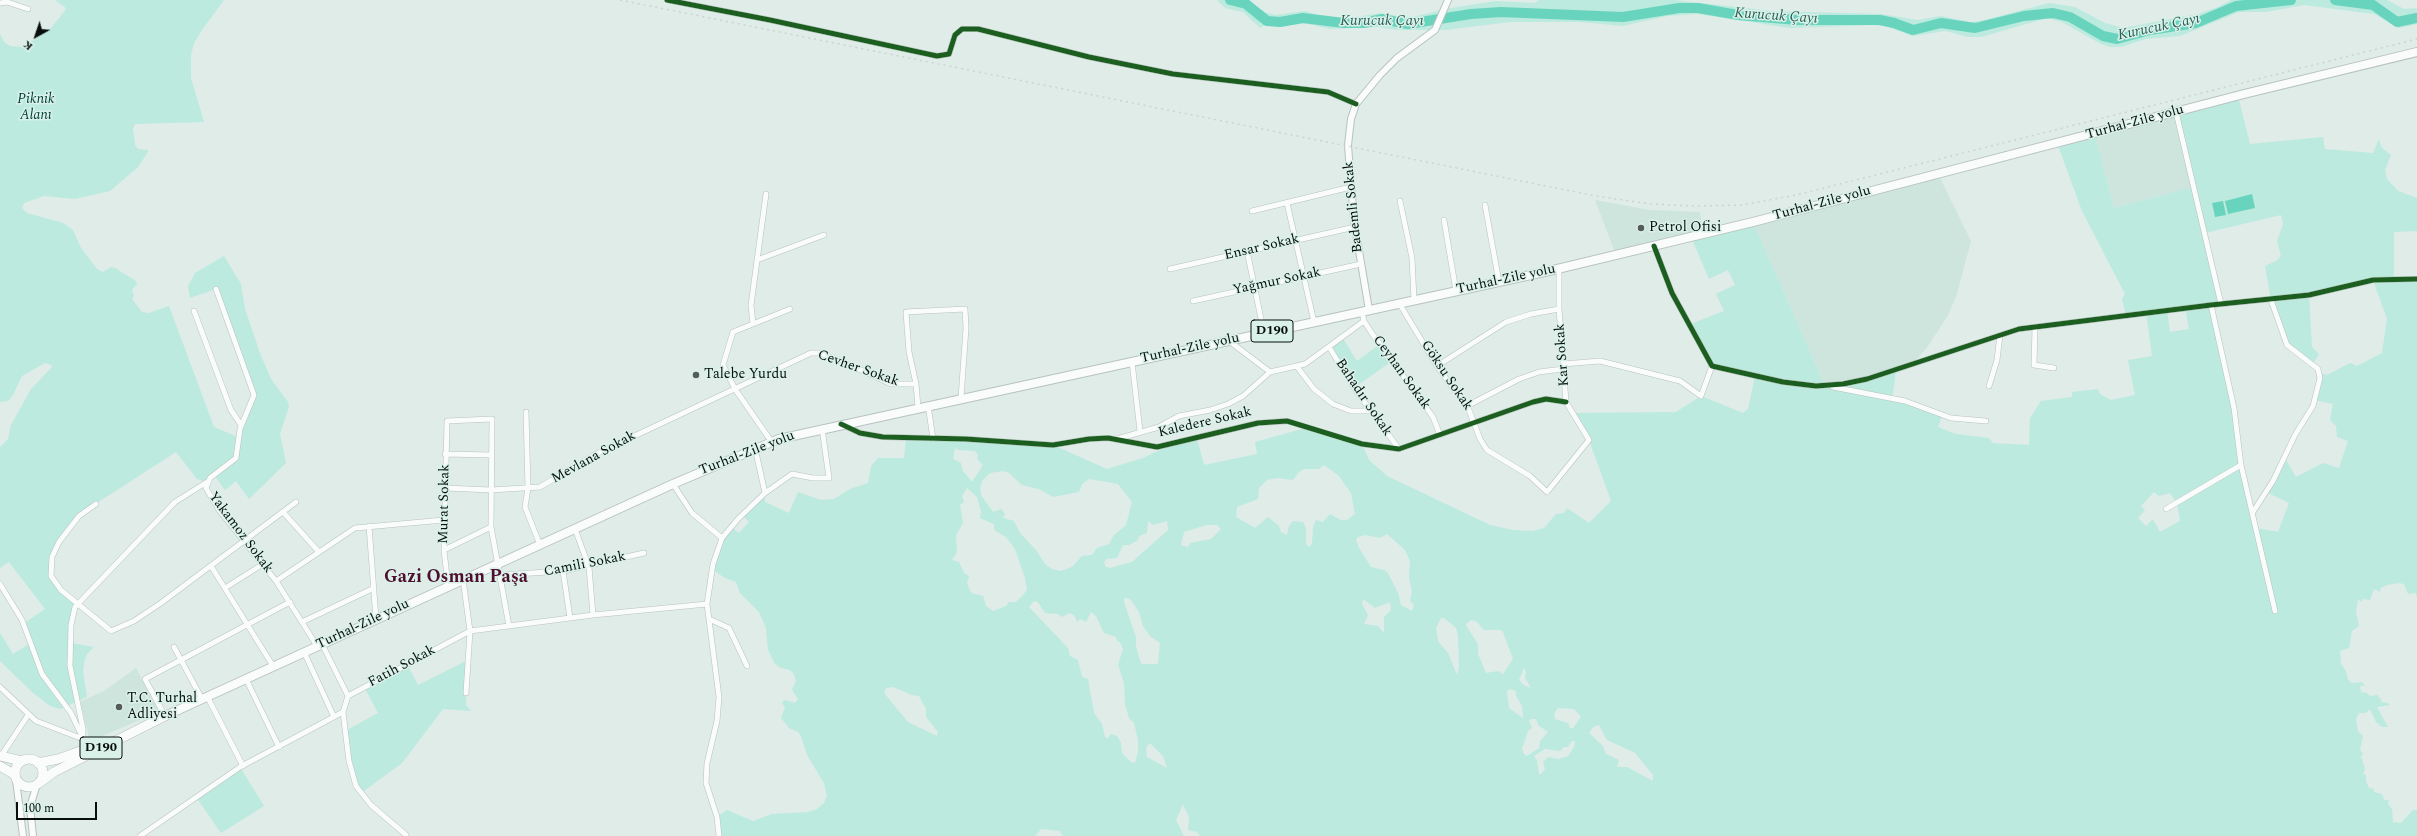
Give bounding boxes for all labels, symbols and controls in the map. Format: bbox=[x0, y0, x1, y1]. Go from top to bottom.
water label: Kurucuk Çayı bbox=[1734, 5, 1818, 29]
water label: Kurucuk Çayı bbox=[2116, 10, 2202, 46]
water label: Kurucuk Çayı bbox=[1340, 13, 1424, 31]
north arrow bbox=[16, 16, 56, 56]
text: K bbox=[19, 36, 37, 55]
park label: Piknik Alanı bbox=[17, 92, 55, 124]
street label: Turhal-Zile yolu bbox=[2084, 102, 2186, 144]
street label: Bademli Sokak bbox=[1341, 160, 1367, 254]
street label: Turhal-Zile yolu bbox=[1771, 183, 1873, 225]
place label: Petrol Ofisi bbox=[1649, 220, 1721, 236]
marker: Petrol Ofisi bbox=[1636, 223, 1646, 233]
street label: Ensar Sokak bbox=[1223, 231, 1301, 265]
street label: Turhal-Zile yolu bbox=[1455, 261, 1557, 299]
street label: Yağmur Sokak bbox=[1231, 264, 1323, 300]
road number: D190 bbox=[1251, 320, 1293, 342]
street label: Kar Sokak bbox=[1552, 323, 1574, 387]
street label: Turhal-Zile yolu bbox=[1139, 330, 1241, 368]
street label: Ceyhan Sokak bbox=[1368, 333, 1434, 413]
street label: Göksu Sokak bbox=[1416, 338, 1476, 414]
street label: Cevher Sokak bbox=[815, 347, 901, 391]
street label: Bahadır Sokak bbox=[1331, 356, 1395, 440]
place label: Talebe Yurdu bbox=[704, 367, 787, 383]
marker: Talebe Yurdu bbox=[691, 370, 701, 380]
street label: Kaledere Sokak bbox=[1157, 404, 1253, 442]
street label: Mevlana Sokak bbox=[549, 428, 639, 488]
street label: Turhal-Zile yolu bbox=[697, 428, 797, 480]
street label: Murat Sokak bbox=[436, 464, 454, 544]
street label: Yakamoz Sokak bbox=[204, 489, 276, 577]
street label: Camili Sokak bbox=[543, 549, 627, 581]
district label: Gazi Osman Paşa bbox=[384, 567, 528, 589]
street label: Turhal-Zile yolu bbox=[314, 596, 412, 654]
street label: Fatih Sokak bbox=[366, 642, 438, 692]
place label: T.C. Turhal Adliyesi bbox=[127, 691, 197, 724]
marker: T.C. Turhal Adliyesi bbox=[114, 702, 124, 712]
road number: D190 bbox=[80, 737, 122, 759]
scale bar bbox=[18, 794, 99, 820]
text: 100 m bbox=[23, 799, 54, 818]

